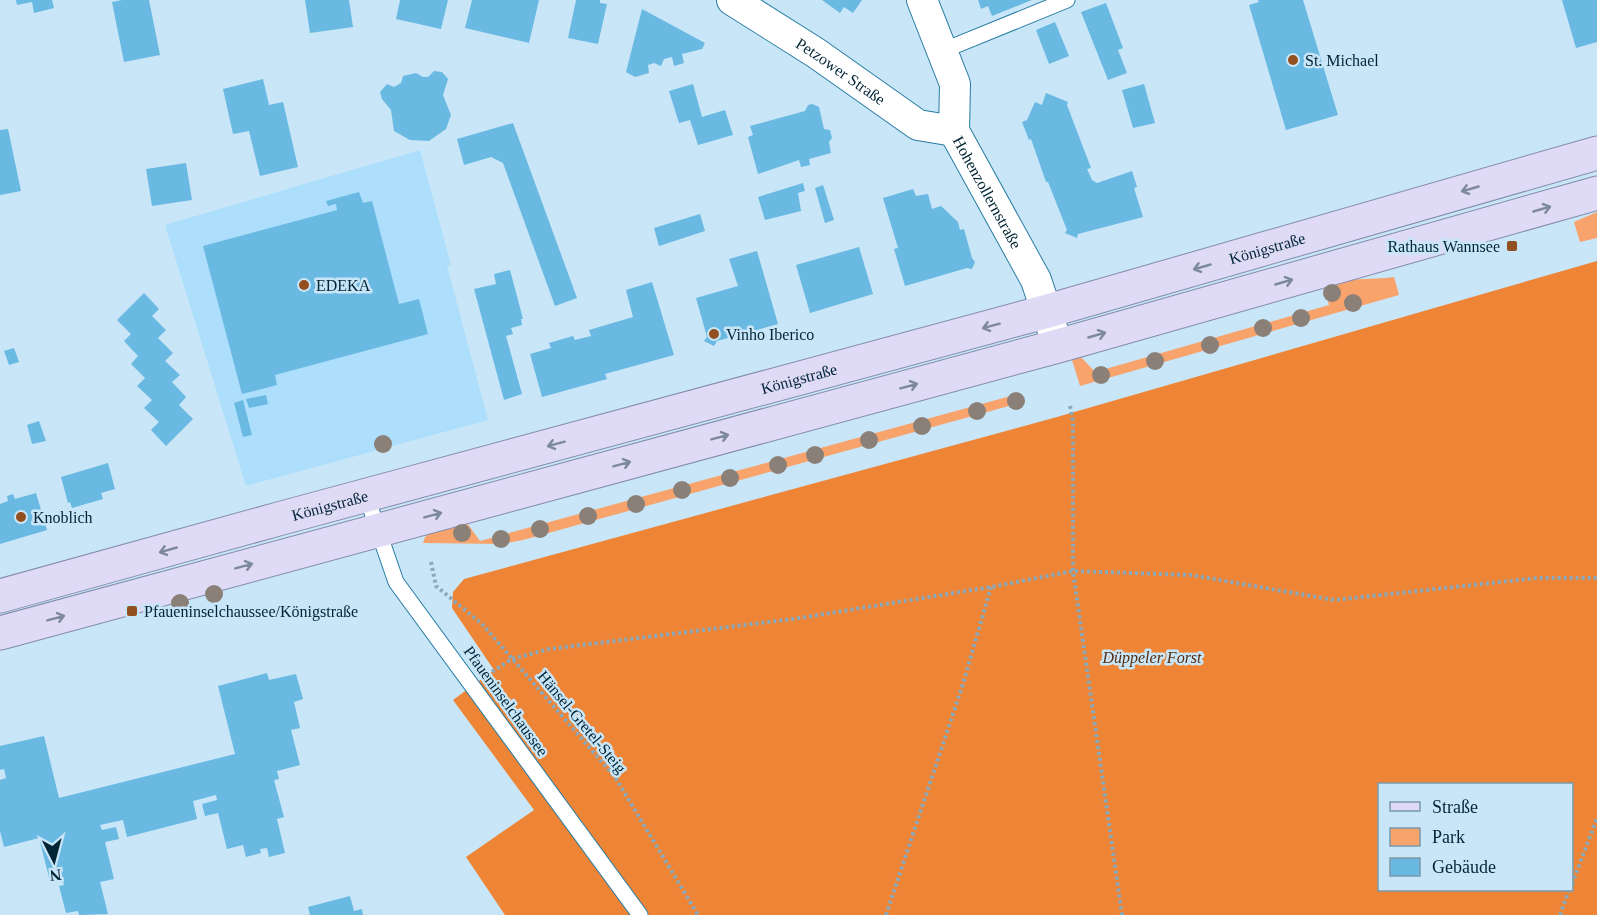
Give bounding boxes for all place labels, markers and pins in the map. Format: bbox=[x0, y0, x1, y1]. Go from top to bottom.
place label: St. Michael bbox=[1305, 52, 1379, 69]
marker: St. Michael bbox=[1286, 53, 1300, 67]
place label: Rathaus Wannsee bbox=[1387, 238, 1500, 255]
marker: Rathaus Wannsee bbox=[1505, 239, 1519, 253]
place label: EDEKA bbox=[316, 277, 371, 294]
marker: EDEKA bbox=[297, 278, 311, 292]
place label: Vinho Iberico bbox=[726, 326, 814, 343]
marker: Vinho Iberico bbox=[707, 327, 721, 341]
place label: Knoblich bbox=[33, 509, 93, 526]
marker: Knoblich bbox=[14, 510, 28, 524]
place label: Pfaueninselchaussee/Königstraße bbox=[144, 603, 358, 621]
marker: Pfaueninselchaussee/Königstraße bbox=[125, 604, 139, 618]

